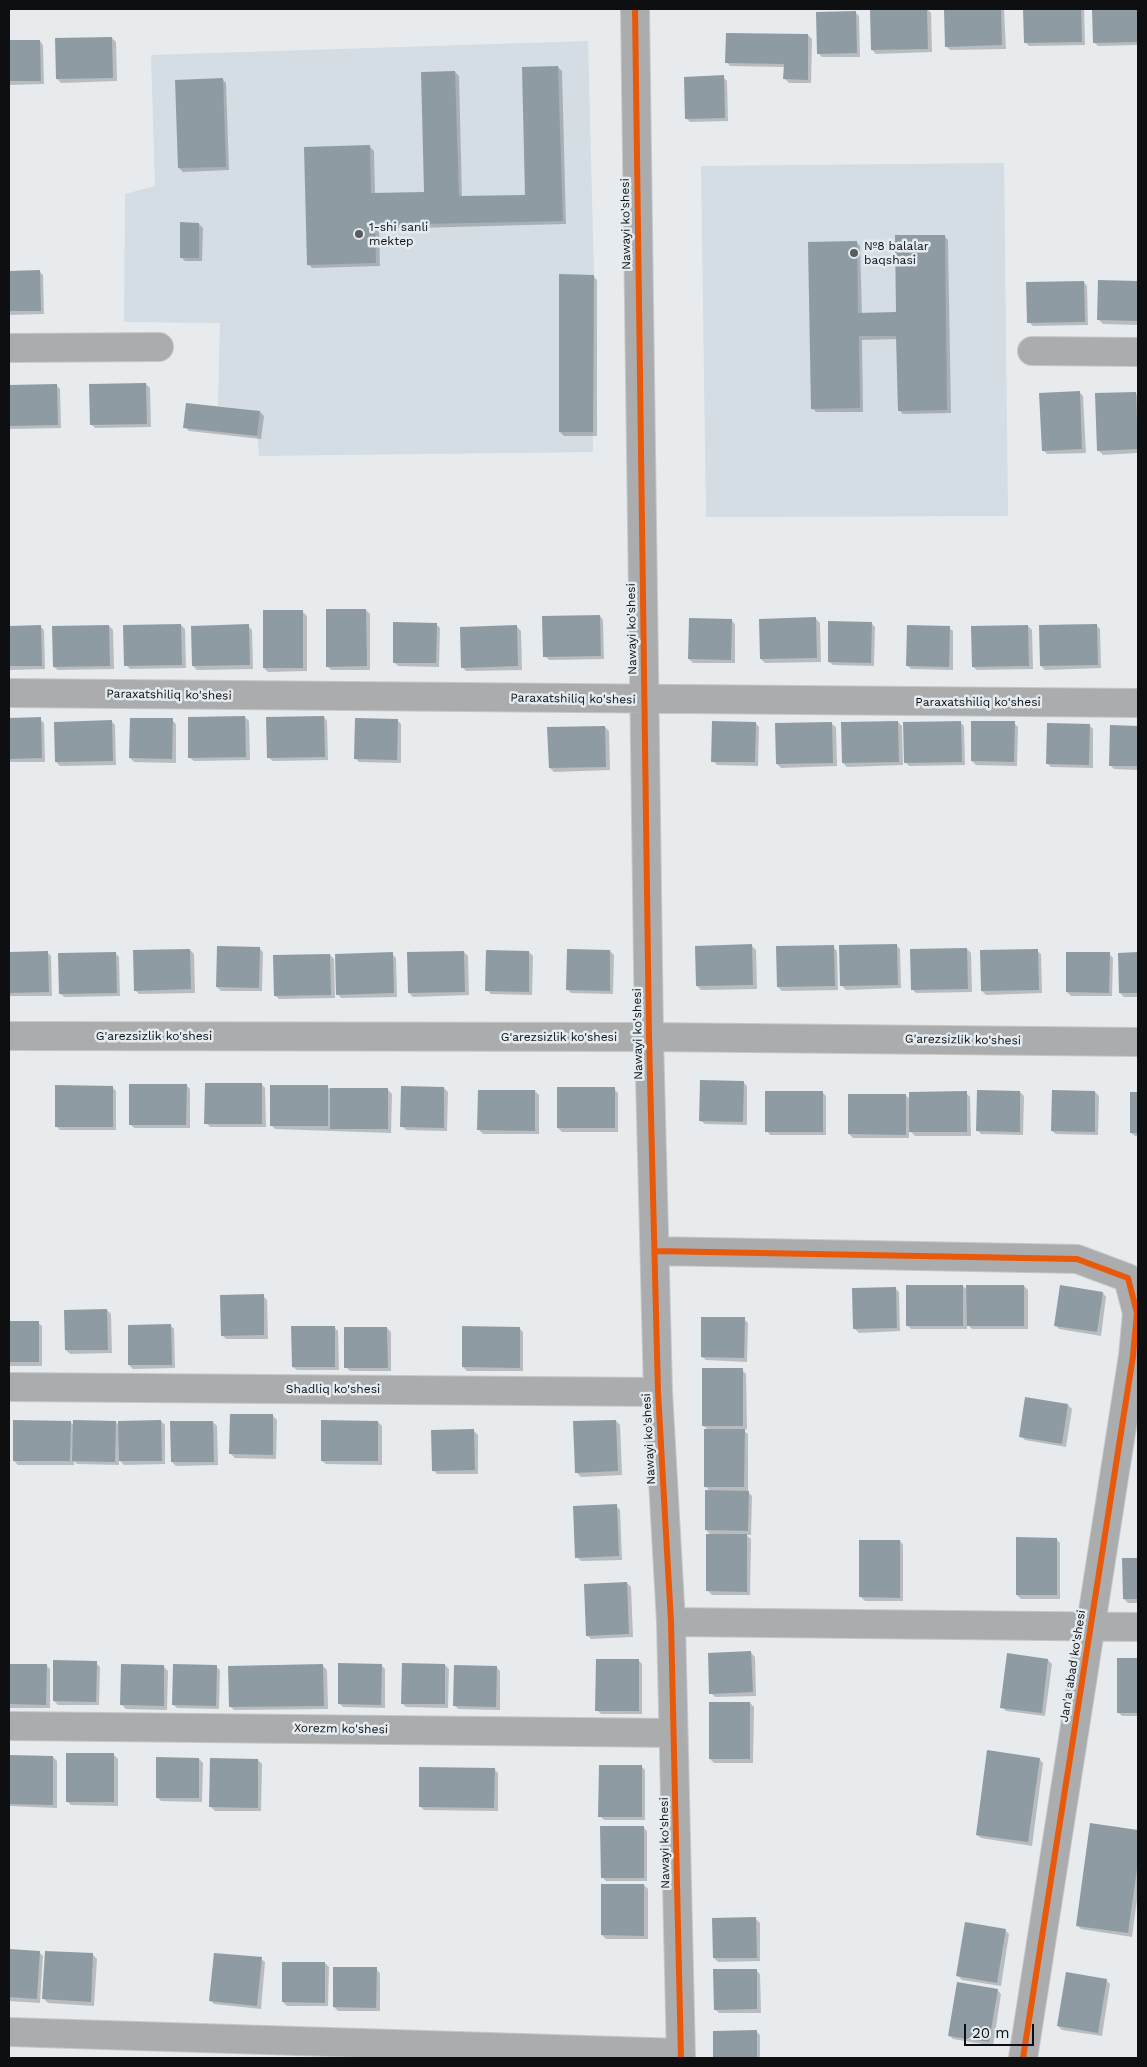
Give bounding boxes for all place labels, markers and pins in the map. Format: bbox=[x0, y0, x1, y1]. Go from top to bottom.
place label: 1-shi sanli mektep bbox=[369, 220, 428, 248]
marker: 1-shi sanli mektep bbox=[353, 228, 365, 240]
place label: №8 balalar baqshasi bbox=[864, 239, 929, 267]
marker: №8 balalar baqshasi bbox=[848, 247, 860, 259]

